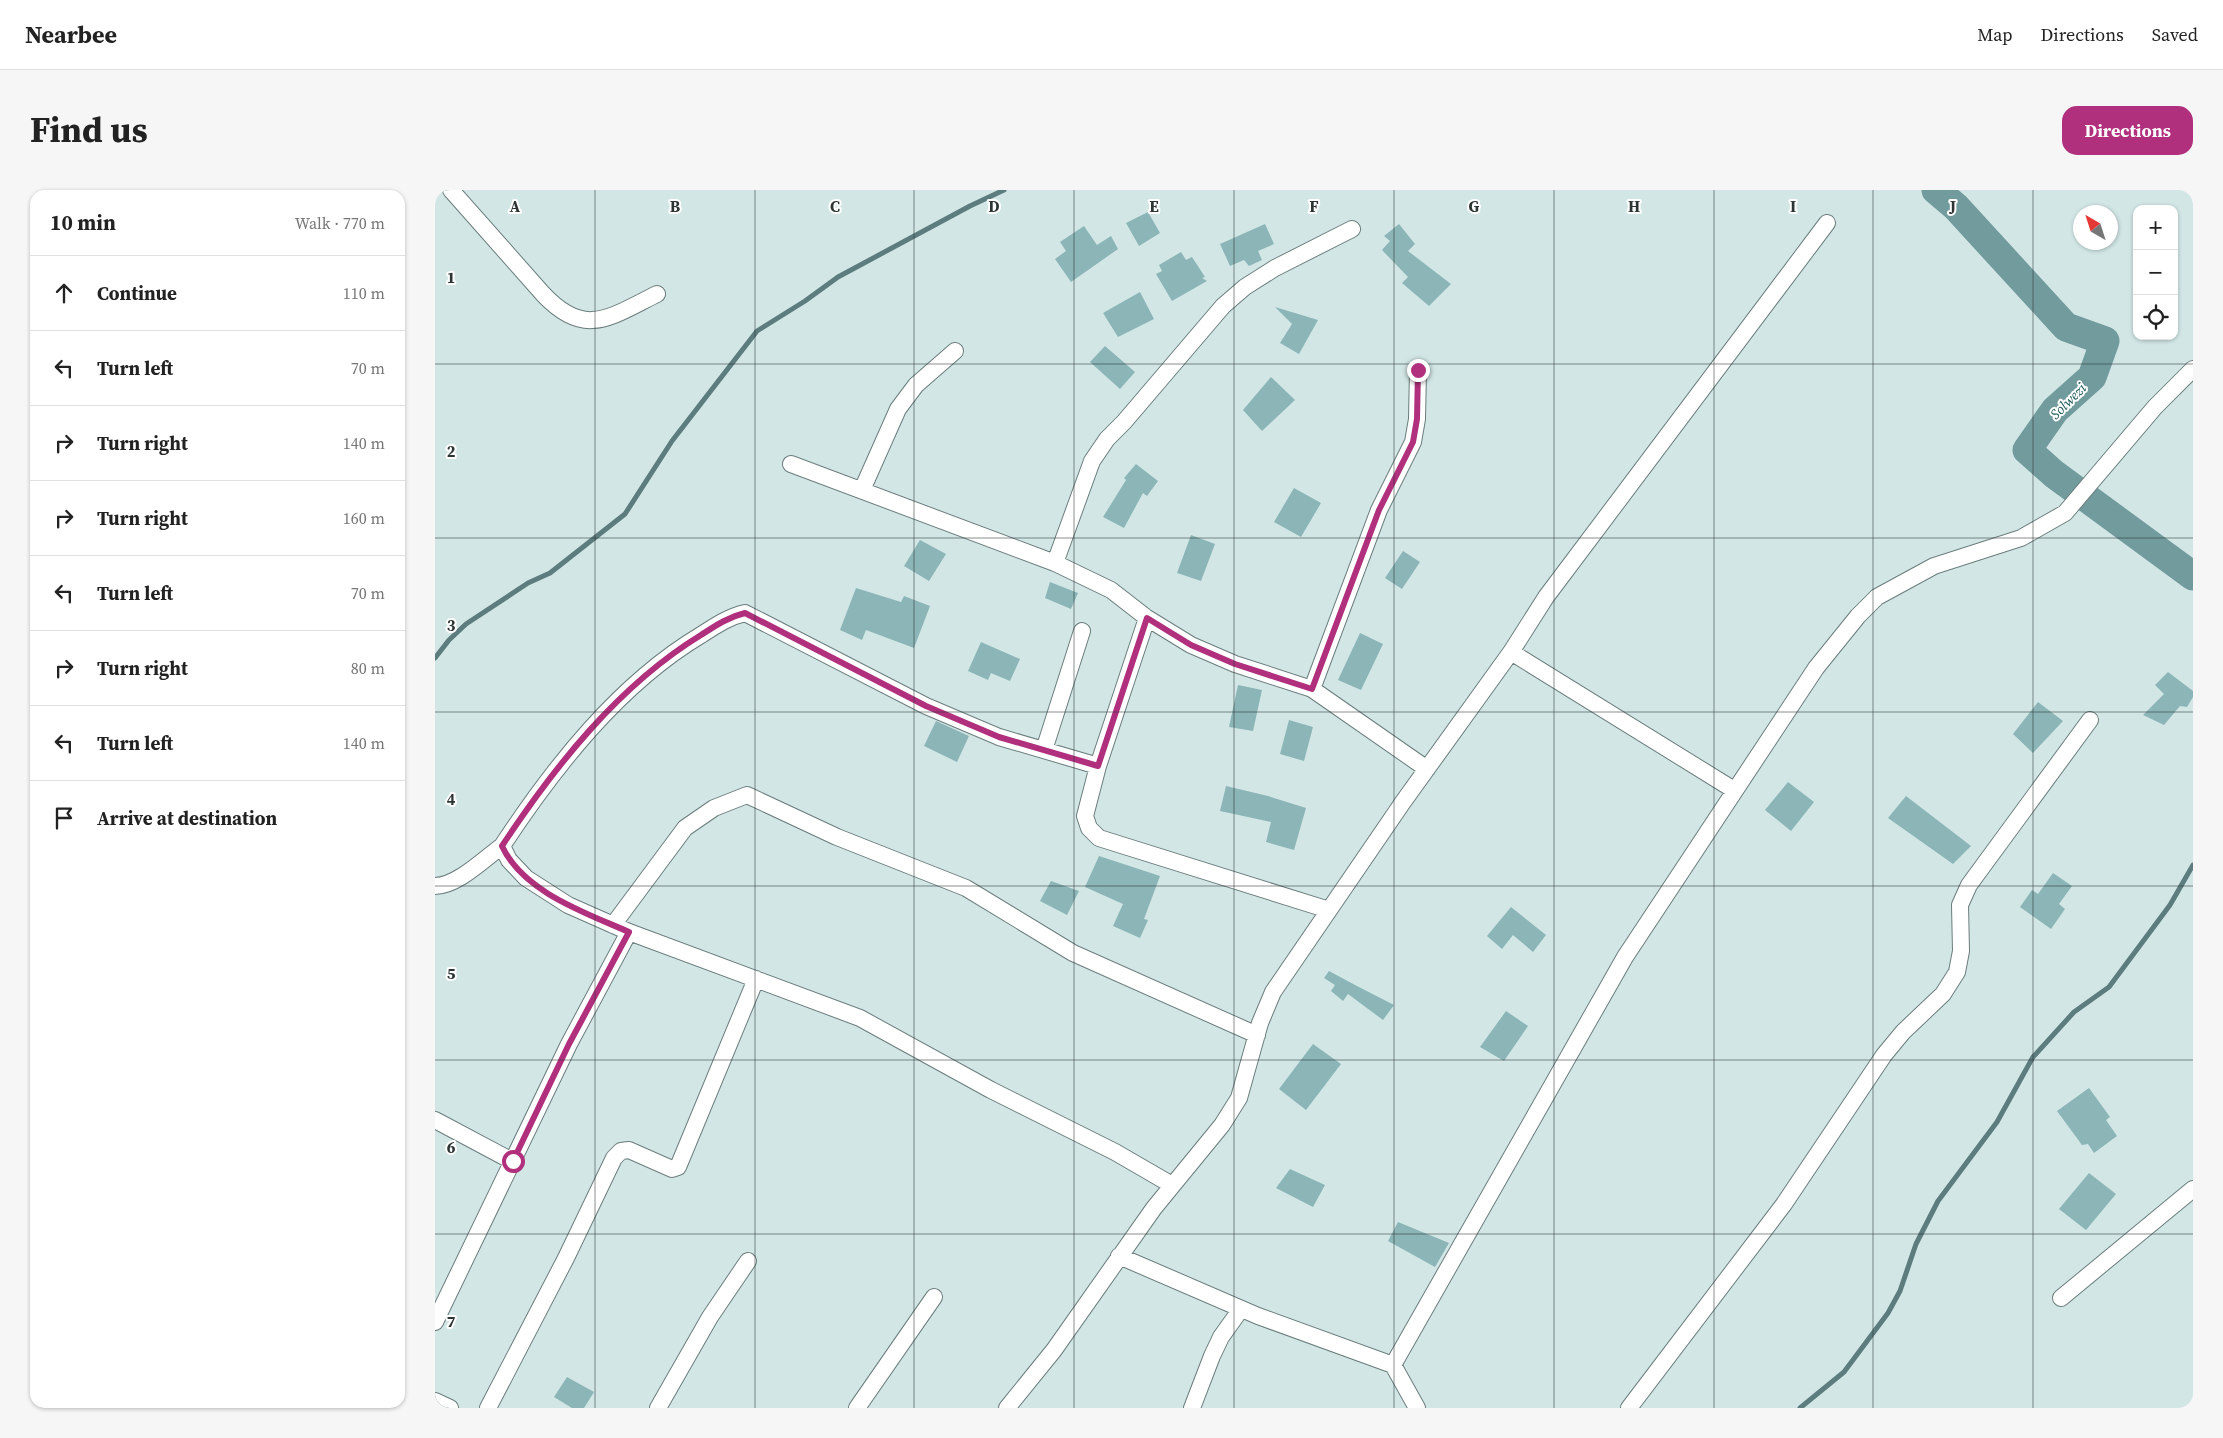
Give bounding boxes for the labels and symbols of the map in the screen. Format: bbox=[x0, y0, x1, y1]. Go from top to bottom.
text: A bbox=[510, 195, 521, 217]
text: B bbox=[670, 195, 681, 217]
text: C bbox=[830, 195, 840, 217]
text: D bbox=[988, 195, 1000, 217]
text: E bbox=[1149, 195, 1159, 217]
text: F bbox=[1309, 195, 1319, 217]
text: G bbox=[1469, 195, 1480, 217]
text: H bbox=[1628, 195, 1640, 217]
text: I bbox=[1790, 195, 1796, 217]
text: J bbox=[1949, 195, 1956, 217]
north arrow bbox=[2073, 205, 2118, 250]
text: 1 bbox=[447, 266, 455, 288]
route end bbox=[1407, 359, 1430, 382]
water label: Solwezi bbox=[2045, 378, 2091, 424]
text: 2 bbox=[447, 440, 456, 462]
text: 3 bbox=[447, 614, 456, 636]
text: 4 bbox=[447, 788, 456, 810]
text: 5 bbox=[447, 962, 456, 984]
text: 6 bbox=[447, 1136, 456, 1158]
route start bbox=[502, 1150, 525, 1173]
text: 7 bbox=[447, 1310, 456, 1332]

